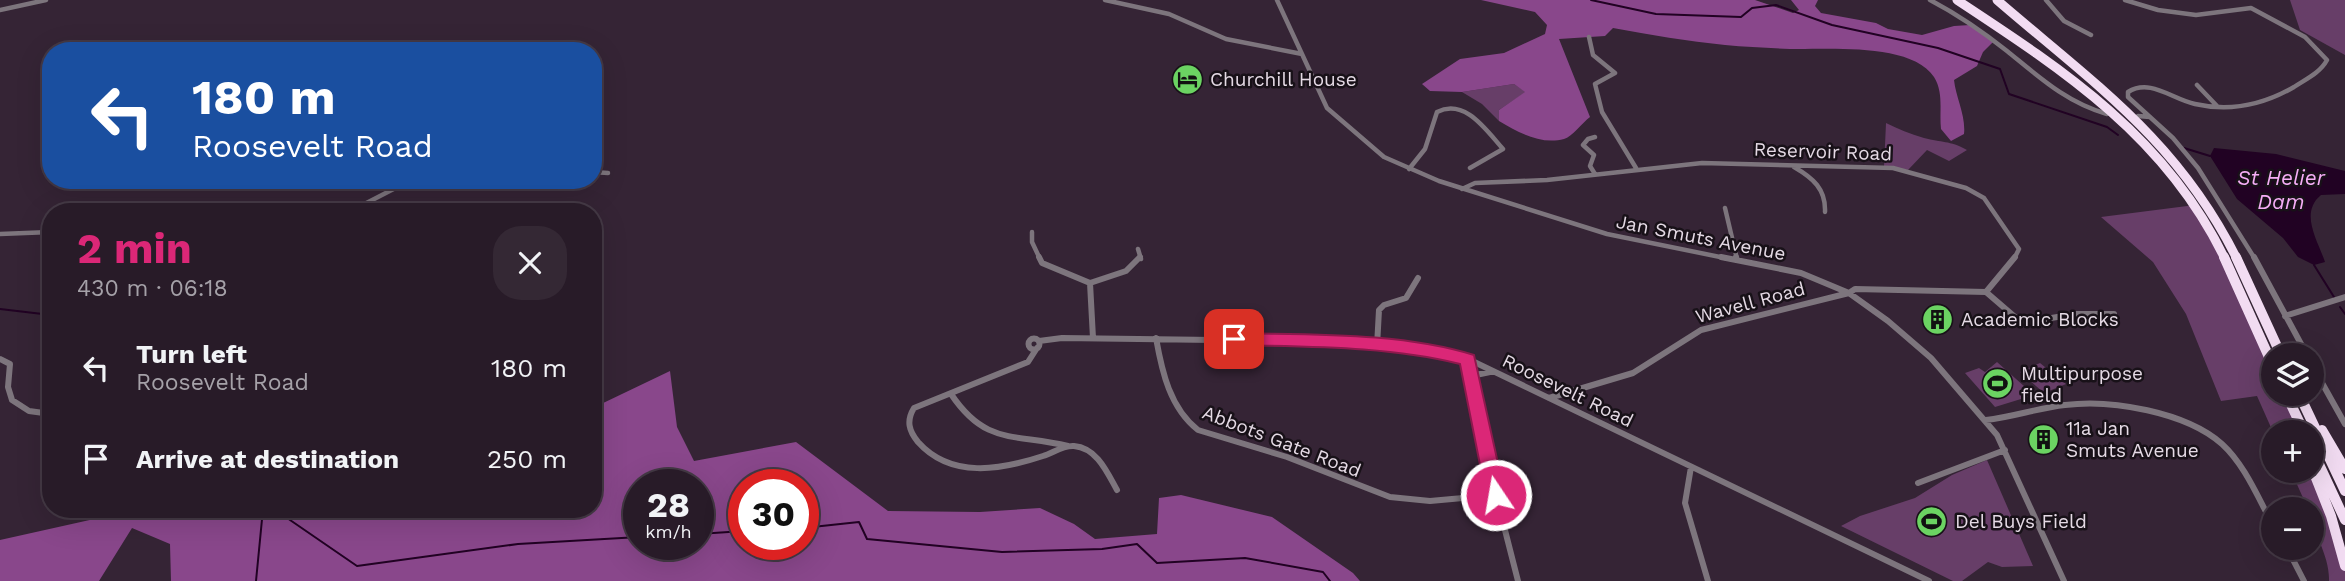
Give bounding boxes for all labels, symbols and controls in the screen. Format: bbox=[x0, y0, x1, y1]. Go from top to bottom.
hotel icon: Churchill House bbox=[1170, 62, 1204, 96]
text: 180 m bbox=[192, 68, 336, 126]
place label: Churchill House bbox=[1210, 68, 1357, 91]
icon: left bbox=[77, 70, 168, 161]
text: Roosevelt Road bbox=[192, 127, 433, 165]
street label: Reservoir Road bbox=[1753, 138, 1893, 165]
water label: St Helier Dam bbox=[2237, 165, 2326, 214]
street label: Jan Smuts Avenue bbox=[1614, 210, 1788, 265]
text: 2 min bbox=[77, 224, 192, 273]
button: close bbox=[493, 226, 567, 300]
text: 430 m · 06:18 bbox=[77, 275, 228, 302]
street label: Wavell Road bbox=[1693, 277, 1807, 328]
building icon: Academic Blocks bbox=[1921, 302, 1955, 336]
place label: Academic Blocks bbox=[1961, 308, 2119, 331]
pin bbox=[1204, 309, 1264, 369]
icon: arrive bbox=[1215, 320, 1253, 358]
text: Turn left bbox=[136, 339, 247, 369]
map controls bbox=[2261, 343, 2324, 560]
button: layers bbox=[2261, 343, 2324, 406]
icon: left bbox=[77, 349, 115, 387]
street label: Roosevelt Road bbox=[1499, 349, 1637, 432]
text: 180 m bbox=[491, 353, 567, 383]
place label: Multipurpose field bbox=[2021, 362, 2143, 407]
sports icon: Multipurpose field bbox=[1981, 367, 2015, 401]
text: Roosevelt Road bbox=[136, 369, 309, 396]
street label: Abbots Gate Road bbox=[1199, 401, 1364, 482]
place label: 11a Jan Smuts Avenue bbox=[2066, 417, 2199, 462]
button: + bbox=[2261, 420, 2324, 483]
building icon: 11a Jan Smuts Avenue bbox=[2026, 422, 2060, 456]
icon: arrive bbox=[77, 440, 115, 478]
text: Arrive at destination bbox=[136, 444, 399, 474]
text: 250 m bbox=[487, 444, 567, 474]
position arrow bbox=[1459, 458, 1533, 532]
speed limit sign: 30 bbox=[728, 469, 819, 560]
text: 28 bbox=[647, 484, 690, 526]
button: − bbox=[2261, 497, 2324, 560]
sports icon: Del Buys Field bbox=[1915, 504, 1949, 538]
place label: Del Buys Field bbox=[1955, 510, 2087, 533]
text: km/h bbox=[645, 521, 692, 542]

